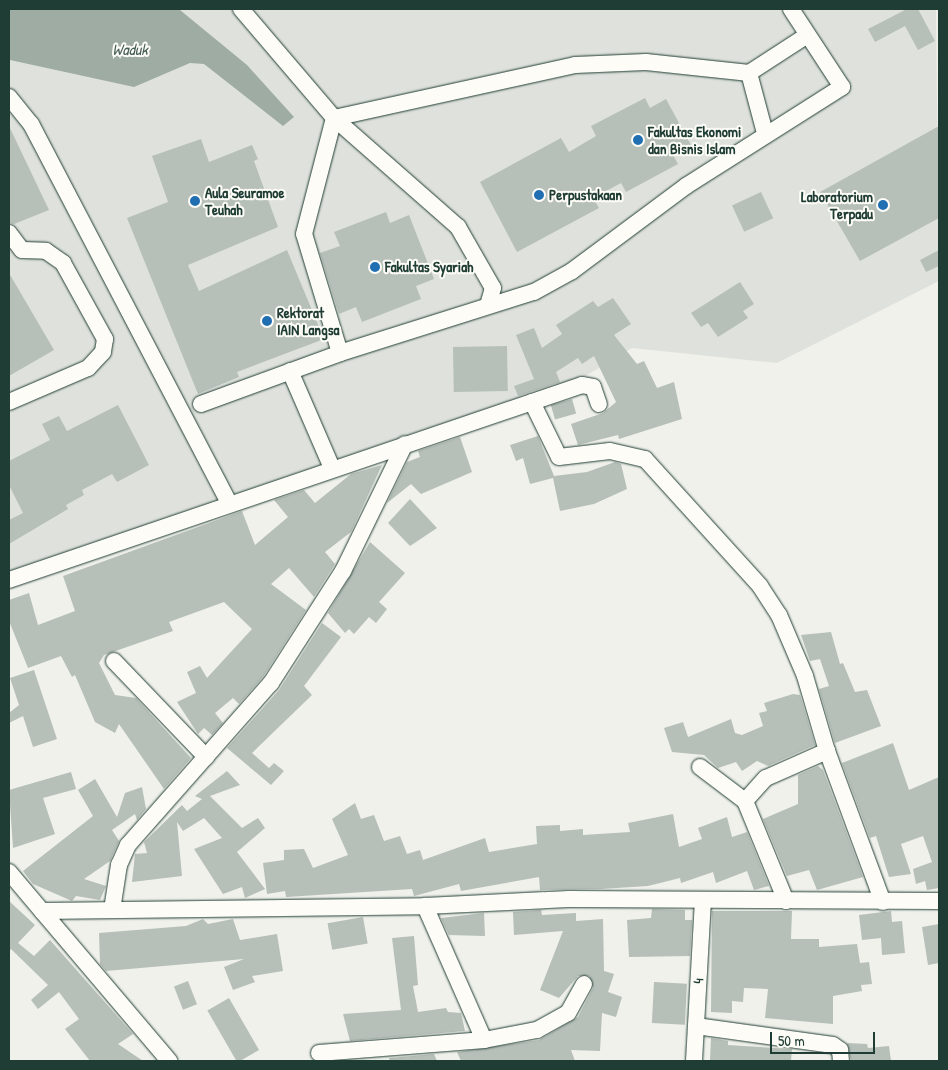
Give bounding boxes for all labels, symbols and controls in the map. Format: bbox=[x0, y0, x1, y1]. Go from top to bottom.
water label: Waduk bbox=[112, 39, 148, 59]
place label: Fakultas Ekonomi dan Bisnis Islam bbox=[648, 122, 741, 157]
marker: Fakultas Ekonomi dan Bisnis Islam bbox=[632, 134, 644, 146]
place label: Aula Seuramoe Teuhah bbox=[205, 183, 284, 218]
place label: Perpustakaan bbox=[549, 186, 622, 204]
place label: Laboratorium Terpadu bbox=[801, 187, 873, 222]
marker: Perpustakaan bbox=[533, 189, 545, 201]
marker: Aula Seuramoe Teuhah bbox=[189, 195, 201, 207]
marker: Laboratorium Terpadu bbox=[877, 199, 889, 211]
place label: Fakultas Syariah bbox=[385, 258, 473, 276]
marker: Fakultas Syariah bbox=[369, 261, 381, 273]
place label: Rektorat IAIN Langsa bbox=[277, 303, 339, 338]
marker: Rektorat IAIN Langsa bbox=[261, 315, 273, 327]
street label: 4 bbox=[689, 978, 707, 984]
scale bar bbox=[773, 1022, 878, 1054]
text: 50 m bbox=[778, 1030, 805, 1051]

